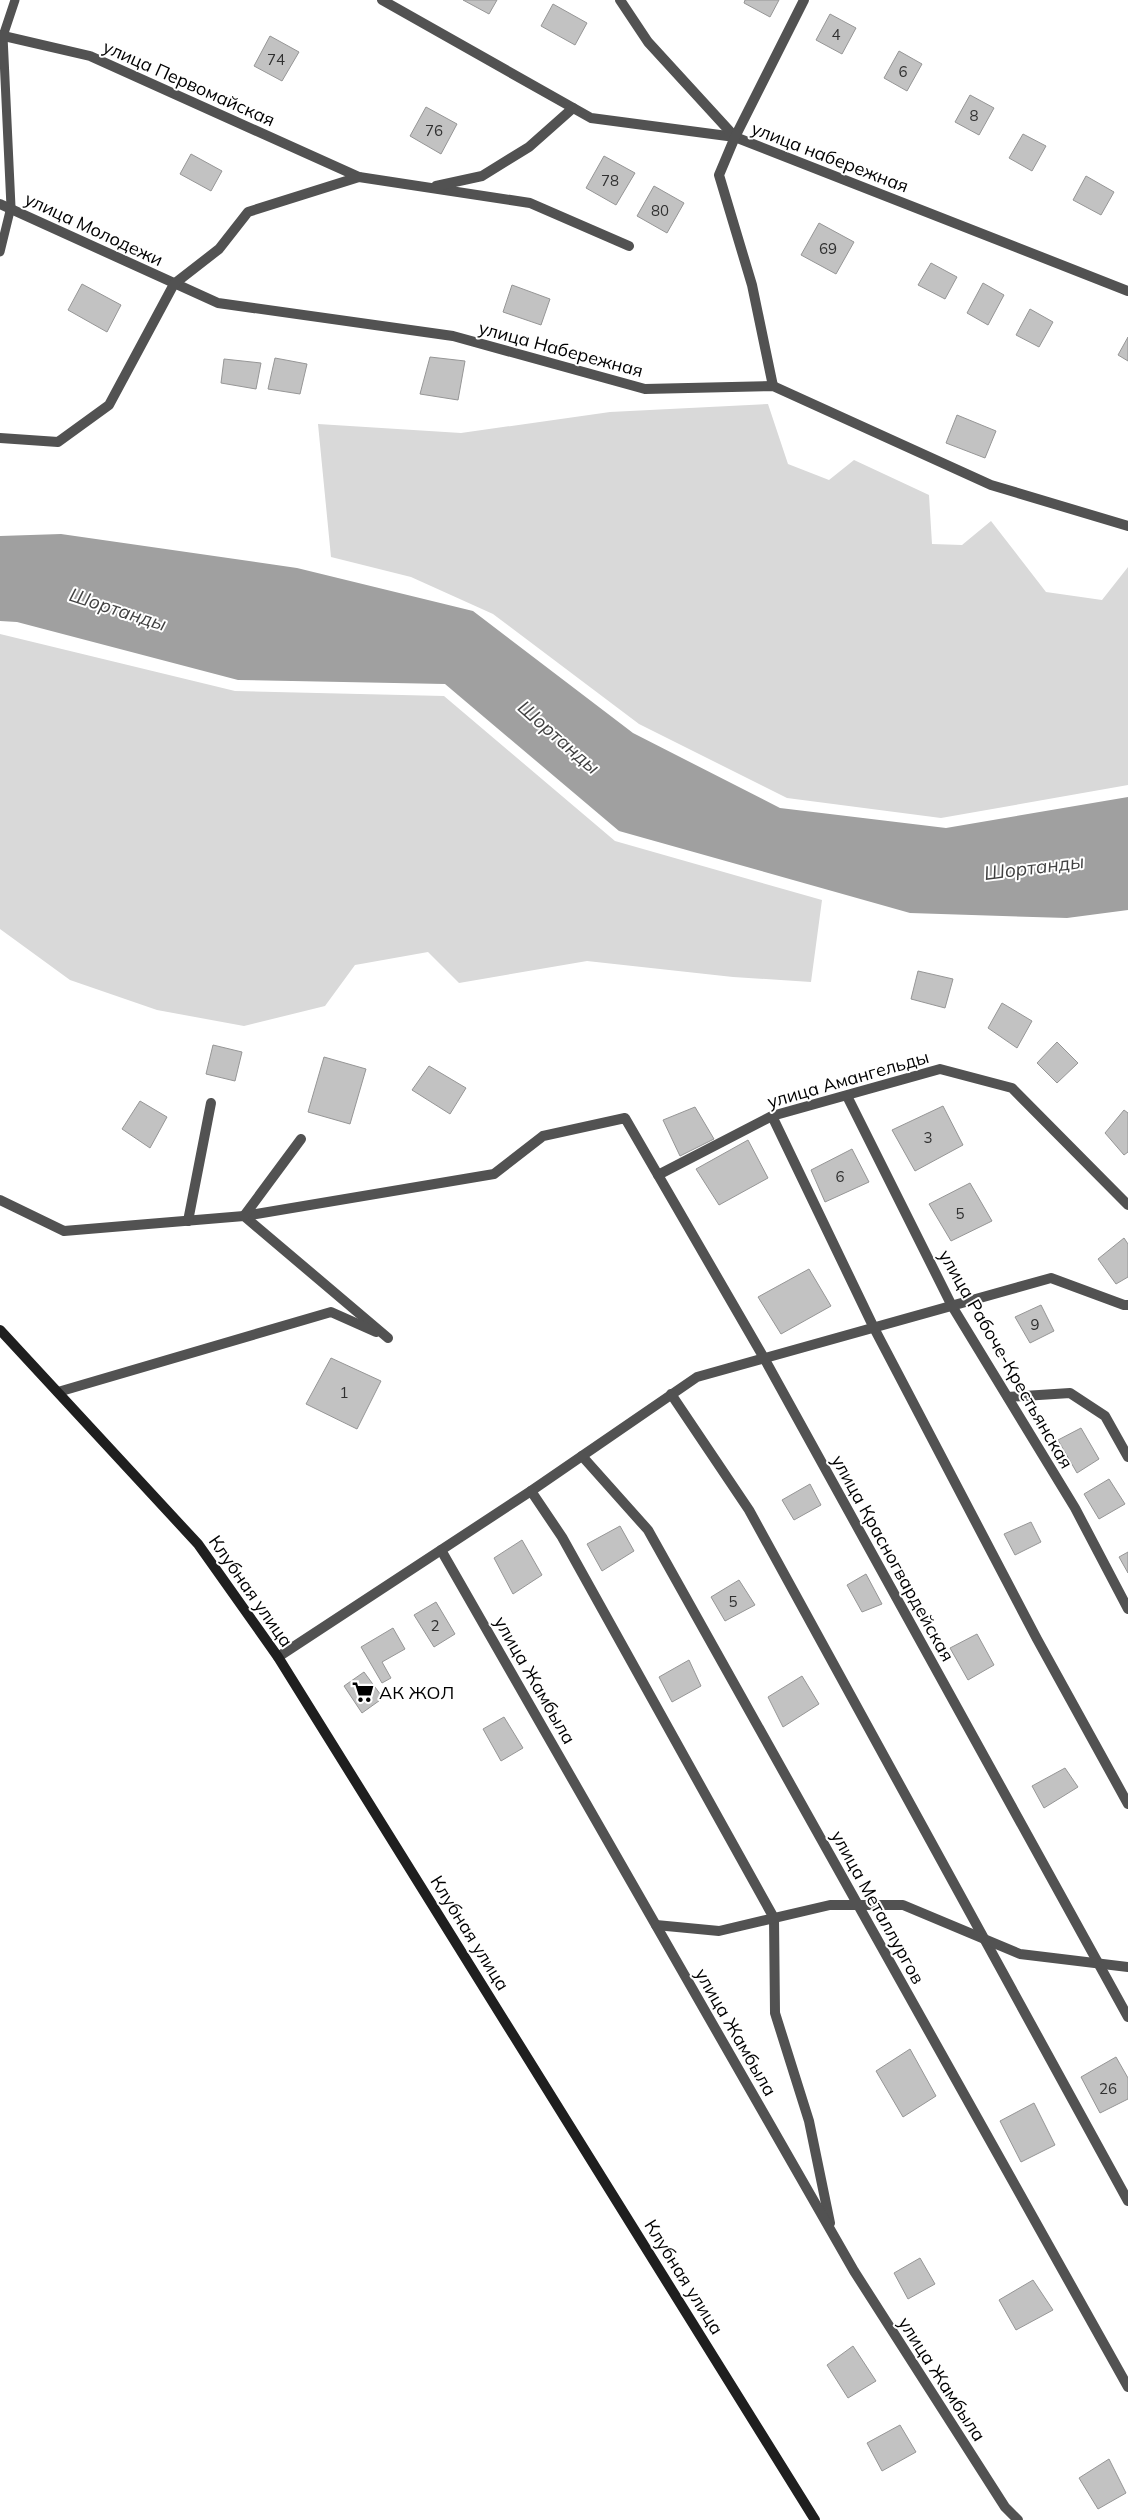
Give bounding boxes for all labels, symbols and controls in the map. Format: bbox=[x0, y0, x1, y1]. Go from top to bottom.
house number: 4 bbox=[831, 25, 841, 44]
street label: улица Первомайская bbox=[99, 35, 279, 131]
house number: 74 bbox=[267, 50, 285, 69]
house number: 6 bbox=[898, 62, 908, 81]
house number: 8 bbox=[969, 106, 979, 125]
street label: улица набережная bbox=[748, 116, 912, 198]
house number: 76 bbox=[425, 121, 443, 140]
house number: 78 bbox=[601, 171, 619, 190]
street label: улица Молодежи bbox=[21, 187, 167, 271]
house number: 80 bbox=[651, 201, 669, 220]
house number: 69 bbox=[819, 239, 837, 258]
street label: улица Набережная bbox=[476, 316, 646, 382]
water label: Шортанды bbox=[67, 582, 169, 636]
water label: Шортанды bbox=[513, 695, 605, 779]
water label: Шортанды bbox=[983, 849, 1085, 885]
street label: улица Амангельды bbox=[765, 1045, 931, 1113]
house number: 3 bbox=[923, 1128, 933, 1147]
house number: 6 bbox=[835, 1167, 845, 1186]
house number: 5 bbox=[955, 1204, 965, 1223]
street label: улица Рабоче-Крестьянская bbox=[934, 1245, 1078, 1473]
house number: 9 bbox=[1030, 1315, 1040, 1334]
house number: 1 bbox=[339, 1383, 349, 1402]
street label: улица Красногвардейская bbox=[827, 1451, 959, 1665]
street label: Клубная улица bbox=[204, 1531, 298, 1651]
house number: 5 bbox=[728, 1592, 738, 1611]
street label: улица Жамбыла bbox=[489, 1612, 581, 1748]
house number: 2 bbox=[430, 1616, 440, 1635]
supermarket icon: АК ЖОЛ bbox=[350, 1679, 376, 1705]
place label: АК ЖОЛ bbox=[379, 1681, 454, 1704]
street label: улица Металлургов bbox=[826, 1826, 930, 1988]
street label: Клубная улица bbox=[425, 1871, 515, 1995]
street label: улица Жамбыла bbox=[690, 1964, 782, 2100]
house number: 26 bbox=[1099, 2079, 1117, 2098]
street label: Клубная улица bbox=[639, 2215, 729, 2339]
street label: улица Жамбыла bbox=[893, 2313, 991, 2445]

